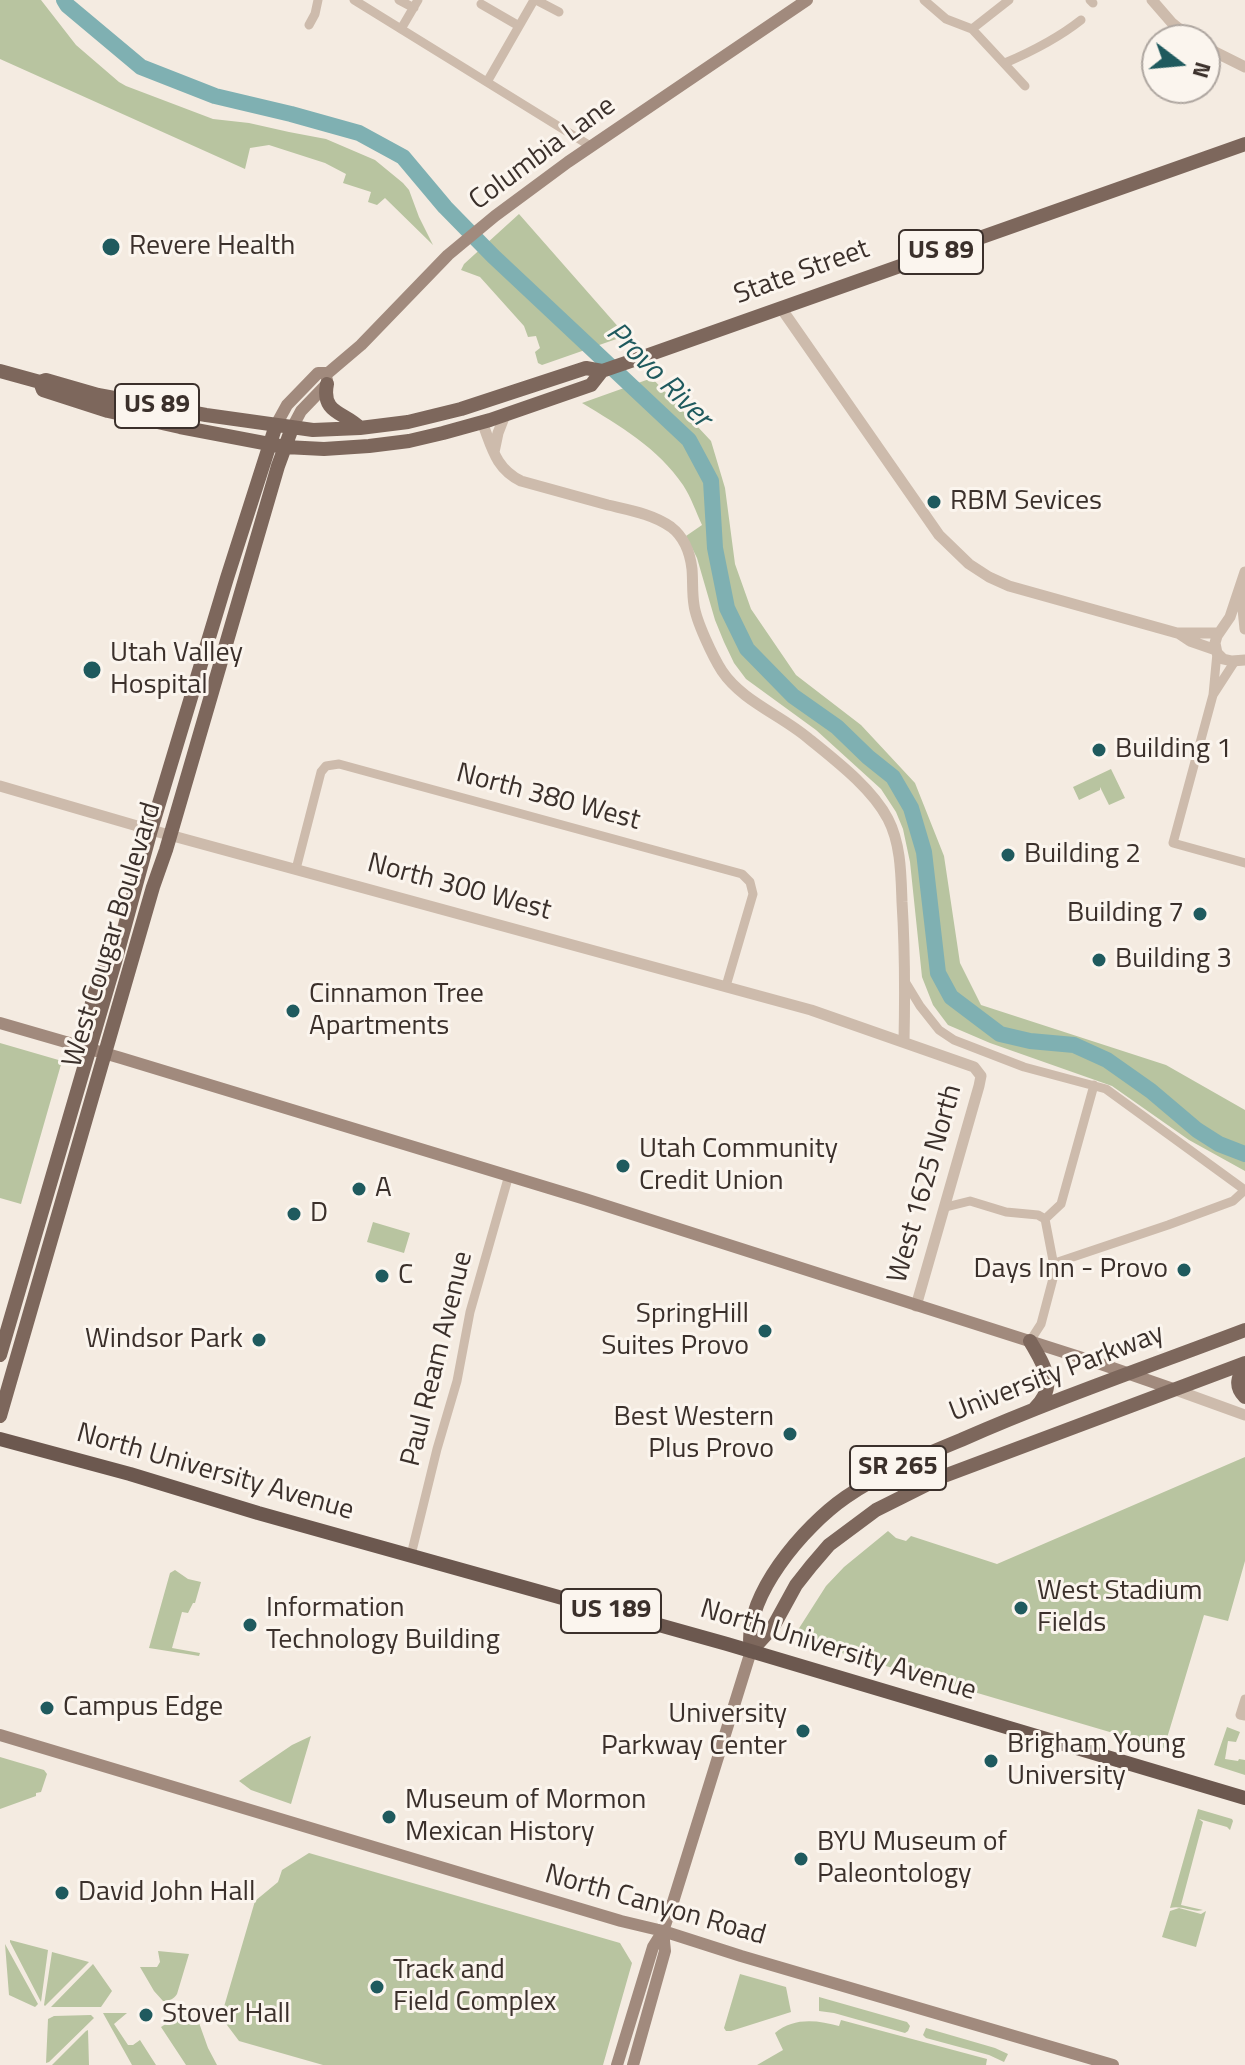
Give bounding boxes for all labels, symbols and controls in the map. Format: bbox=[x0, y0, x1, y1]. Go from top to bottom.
north arrow bbox=[1141, 24, 1221, 104]
text: N bbox=[1184, 58, 1221, 82]
street label: Columbia Lane bbox=[463, 90, 623, 218]
place label: Revere Health bbox=[129, 230, 295, 264]
road number: US 89 bbox=[899, 230, 983, 274]
street label: State Street bbox=[730, 233, 874, 313]
marker: Revere Health bbox=[100, 236, 122, 258]
water label: Provo River bbox=[598, 316, 718, 436]
road number: US 89 bbox=[115, 384, 199, 428]
place label: RBM Sevices bbox=[950, 485, 1102, 519]
marker: RBM Sevices bbox=[925, 493, 943, 511]
place label: Utah Valley Hospital bbox=[110, 637, 243, 703]
marker: Utah Valley Hospital bbox=[81, 659, 103, 681]
place label: Building 1 bbox=[1115, 733, 1232, 767]
marker: Building 1 bbox=[1090, 741, 1108, 759]
street label: North 380 West bbox=[453, 757, 643, 839]
street label: West Cougar Boulevard bbox=[57, 799, 169, 1071]
place label: Building 2 bbox=[1024, 838, 1141, 872]
marker: Building 2 bbox=[999, 846, 1017, 864]
street label: North 300 West bbox=[364, 847, 554, 929]
place label: Building 7 bbox=[1067, 897, 1184, 931]
marker: Building 7 bbox=[1191, 905, 1209, 923]
place label: Building 3 bbox=[1115, 943, 1232, 977]
marker: Building 3 bbox=[1090, 951, 1108, 969]
place label: Cinnamon Tree Apartments bbox=[309, 978, 484, 1044]
marker: Cinnamon Tree Apartments bbox=[284, 1002, 302, 1020]
street label: West 1625 North bbox=[882, 1081, 970, 1287]
place label: Utah Community Credit Union bbox=[639, 1133, 838, 1199]
marker: Utah Community Credit Union bbox=[614, 1157, 632, 1175]
place label: A bbox=[375, 1172, 392, 1206]
marker: A bbox=[350, 1180, 368, 1198]
place label: D bbox=[310, 1197, 328, 1231]
marker: D bbox=[285, 1205, 303, 1223]
street label: Paul Ream Avenue bbox=[395, 1248, 481, 1470]
place label: Days Inn - Provo bbox=[973, 1253, 1168, 1287]
place label: C bbox=[398, 1259, 413, 1293]
marker: Days Inn - Provo bbox=[1175, 1261, 1193, 1279]
marker: C bbox=[373, 1267, 391, 1285]
place label: SpringHill Suites Provo bbox=[601, 1298, 749, 1364]
street label: University Parkway bbox=[945, 1318, 1169, 1430]
marker: SpringHill Suites Provo bbox=[756, 1322, 774, 1340]
place label: Windsor Park bbox=[85, 1323, 243, 1357]
marker: Windsor Park bbox=[250, 1331, 268, 1349]
place label: Best Western Plus Provo bbox=[614, 1401, 774, 1467]
street label: North University Avenue bbox=[73, 1417, 357, 1529]
marker: Best Western Plus Provo bbox=[781, 1425, 799, 1443]
road number: SR 265 bbox=[850, 1446, 946, 1490]
place label: West Stadium Fields bbox=[1037, 1575, 1202, 1641]
road number: US 189 bbox=[561, 1589, 661, 1633]
place label: Information Technology Building bbox=[266, 1592, 500, 1658]
street label: North University Avenue bbox=[696, 1593, 980, 1709]
marker: West Stadium Fields bbox=[1012, 1599, 1030, 1617]
marker: Information Technology Building bbox=[241, 1616, 259, 1634]
place label: Campus Edge bbox=[63, 1691, 223, 1725]
place label: University Parkway Center bbox=[601, 1698, 787, 1764]
marker: Campus Edge bbox=[38, 1699, 56, 1717]
marker: University Parkway Center bbox=[794, 1722, 812, 1740]
place label: Brigham Young University bbox=[1007, 1728, 1185, 1794]
marker: Brigham Young University bbox=[982, 1752, 1000, 1770]
place label: Museum of Mormon Mexican History bbox=[405, 1784, 646, 1850]
marker: Museum of Mormon Mexican History bbox=[380, 1808, 398, 1826]
place label: BYU Museum of Paleontology bbox=[817, 1826, 1007, 1892]
marker: BYU Museum of Paleontology bbox=[792, 1850, 810, 1868]
street label: North Canyon Road bbox=[541, 1858, 769, 1954]
place label: David John Hall bbox=[78, 1876, 255, 1910]
marker: David John Hall bbox=[53, 1884, 71, 1902]
place label: Track and Field Complex bbox=[393, 1954, 556, 2020]
marker: Track and Field Complex bbox=[368, 1978, 386, 1996]
place label: Stover Hall bbox=[162, 1998, 290, 2032]
marker: Stover Hall bbox=[137, 2006, 155, 2024]

